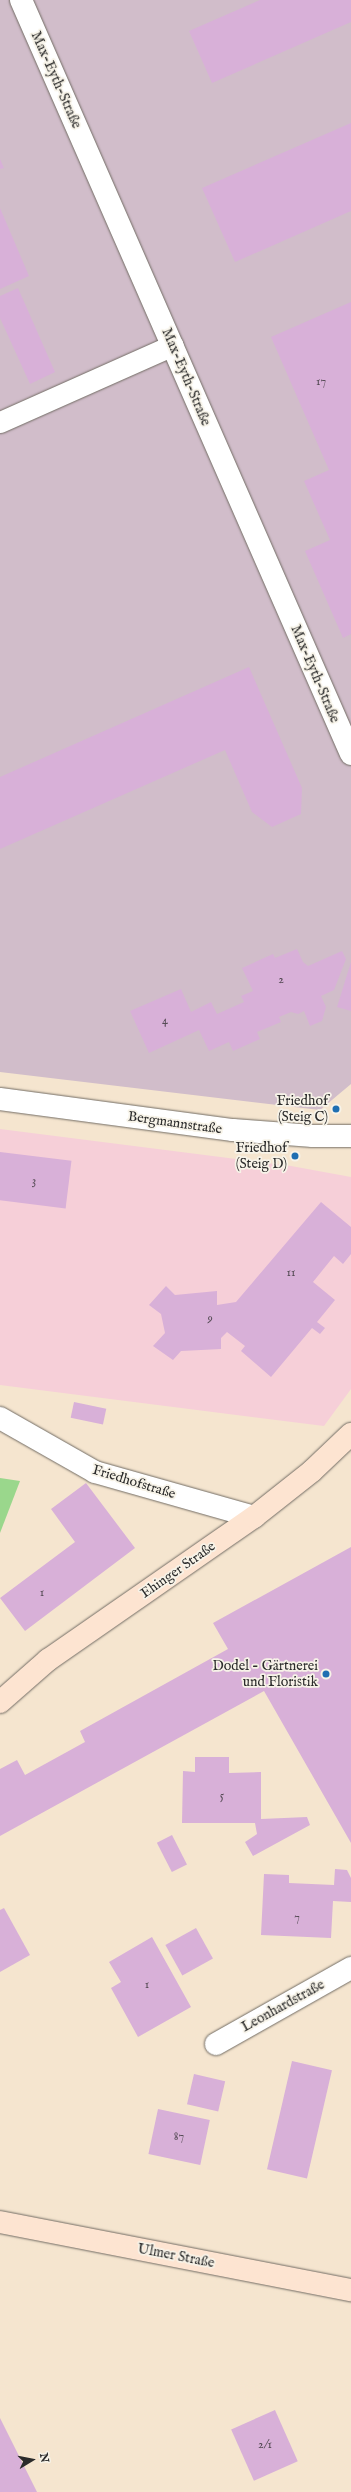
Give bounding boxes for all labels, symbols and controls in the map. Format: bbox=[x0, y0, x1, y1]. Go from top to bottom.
street label: Max-Eyth-Straße bbox=[27, 29, 85, 131]
street label: Max-Eyth-Straße bbox=[158, 326, 214, 428]
house number: 17 bbox=[316, 375, 326, 389]
street label: Max-Eyth-Straße bbox=[287, 623, 343, 725]
house number: 2 bbox=[278, 973, 284, 987]
house number: 4 bbox=[162, 1014, 168, 1028]
place label: Friedhof (Steig C) bbox=[277, 1093, 328, 1126]
marker: Friedhof (Steig C) bbox=[331, 1104, 341, 1114]
street label: Bergmannstraße bbox=[127, 1108, 223, 1138]
place label: Friedhof (Steig D) bbox=[236, 1140, 287, 1172]
marker: Friedhof (Steig D) bbox=[290, 1151, 300, 1161]
house number: 3 bbox=[32, 1174, 36, 1188]
house number: 11 bbox=[287, 1266, 295, 1280]
house number: 9 bbox=[207, 1312, 213, 1326]
street label: Friedhofstraße bbox=[90, 1461, 178, 1503]
street label: Ehinger Straße bbox=[137, 1538, 219, 1602]
house number: 1 bbox=[40, 1586, 44, 1600]
place label: Dodel - Gärtnerei und Floristik bbox=[213, 1658, 318, 1690]
marker: Dodel - Gärtnerei und Floristik bbox=[321, 1669, 331, 1679]
house number: 5 bbox=[220, 1789, 224, 1803]
house number: 7 bbox=[294, 1911, 300, 1925]
street label: Leonhardstraße bbox=[239, 1976, 327, 2036]
house number: 1 bbox=[145, 1978, 149, 1992]
house number: 87 bbox=[174, 2130, 184, 2144]
street label: Ulmer Straße bbox=[136, 2240, 216, 2272]
house number: 2/1 bbox=[258, 2438, 272, 2452]
north arrow bbox=[12, 2440, 52, 2480]
text: N bbox=[36, 2452, 52, 2464]

